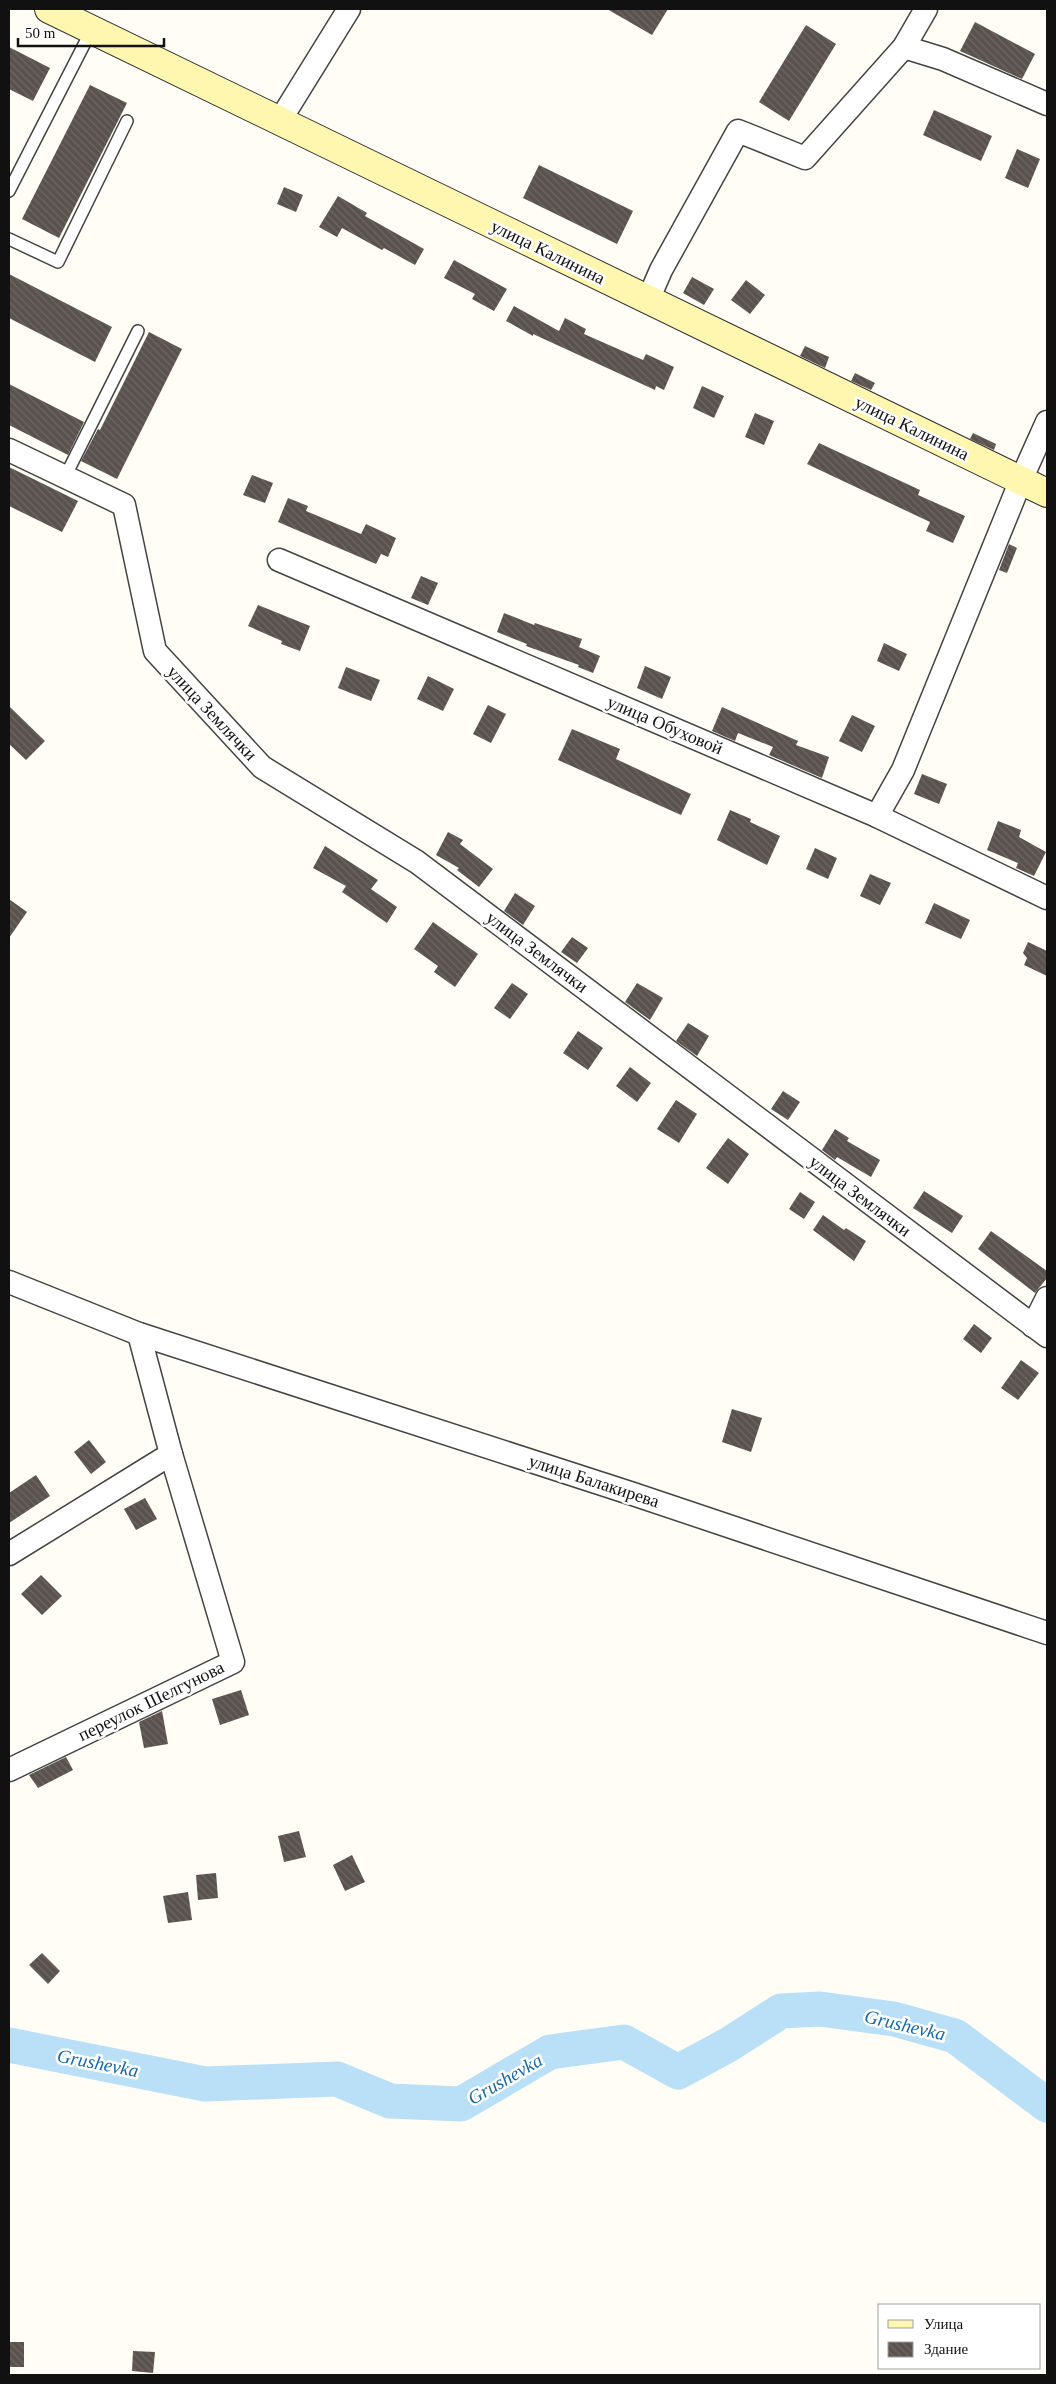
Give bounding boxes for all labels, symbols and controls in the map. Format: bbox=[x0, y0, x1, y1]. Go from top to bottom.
scale bar bbox=[18, 15, 164, 47]
text: 50 m bbox=[25, 25, 56, 41]
street label: улица Калинина bbox=[488, 216, 608, 288]
street label: улица Калинина bbox=[852, 392, 972, 464]
street label: улица Землячки bbox=[163, 662, 261, 765]
street label: улица Обуховой bbox=[604, 692, 726, 759]
street label: улица Землячки bbox=[482, 907, 592, 997]
street label: улица Землячки bbox=[805, 1151, 915, 1241]
street label: улица Балакирева bbox=[526, 1450, 662, 1512]
street label: переулок Шелгунова bbox=[75, 1657, 227, 1745]
water label: Grushevka bbox=[863, 2006, 947, 2044]
water label: Grushevka bbox=[56, 2045, 140, 2081]
water label: Grushevka bbox=[464, 2049, 546, 2109]
legend bbox=[878, 2304, 1041, 2369]
text: Улица bbox=[924, 2316, 963, 2332]
text: Здание bbox=[924, 2341, 968, 2357]

